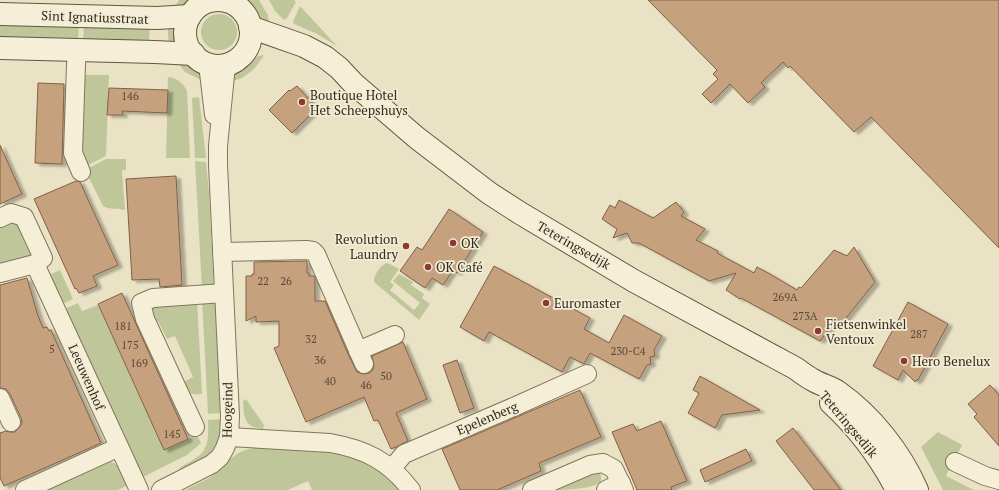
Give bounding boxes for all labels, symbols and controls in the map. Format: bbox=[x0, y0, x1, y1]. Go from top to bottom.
street label: Sint Ignatiusstraat bbox=[41, 6, 149, 28]
place label: Boutique Hotel Het Scheepshuys bbox=[310, 86, 408, 119]
house number: 146 bbox=[121, 89, 139, 103]
marker: Boutique Hotel Het Scheepshuys bbox=[297, 97, 307, 107]
street label: Teteringsedijk bbox=[534, 217, 614, 274]
place label: Revolution Laundry bbox=[335, 230, 398, 263]
place label: OK bbox=[461, 234, 480, 252]
marker: OK bbox=[448, 238, 458, 248]
marker: Revolution Laundry bbox=[401, 241, 411, 251]
place label: OK Café bbox=[436, 258, 483, 276]
marker: OK Café bbox=[423, 262, 433, 272]
house number: 22 bbox=[257, 274, 269, 288]
house number: 26 bbox=[280, 274, 292, 288]
house number: 269A bbox=[772, 290, 798, 304]
place label: Euromaster bbox=[554, 294, 621, 312]
marker: Euromaster bbox=[541, 298, 551, 308]
house number: 273A bbox=[792, 309, 818, 323]
place label: Fietsenwinkel Ventoux bbox=[826, 315, 906, 348]
house number: 181 bbox=[114, 319, 132, 333]
marker: Fietsenwinkel Ventoux bbox=[813, 326, 823, 336]
house number: 287 bbox=[910, 327, 928, 341]
house number: 32 bbox=[305, 332, 317, 346]
house number: 175 bbox=[121, 338, 139, 352]
street label: Leeuwenhof bbox=[64, 341, 110, 414]
house number: 5 bbox=[49, 342, 55, 356]
house number: 230-C4 bbox=[610, 344, 646, 358]
place label: Hero Benelux bbox=[912, 352, 991, 370]
house number: 36 bbox=[314, 353, 326, 367]
house number: 169 bbox=[130, 356, 148, 370]
marker: Hero Benelux bbox=[899, 356, 909, 366]
house number: 50 bbox=[380, 369, 392, 383]
house number: 40 bbox=[324, 374, 336, 388]
house number: 46 bbox=[360, 378, 372, 392]
street label: Hoogeind bbox=[218, 382, 236, 438]
street label: Teteringsedijk bbox=[816, 387, 883, 462]
street label: Epelenberg bbox=[454, 397, 521, 439]
house number: 145 bbox=[163, 427, 181, 441]

